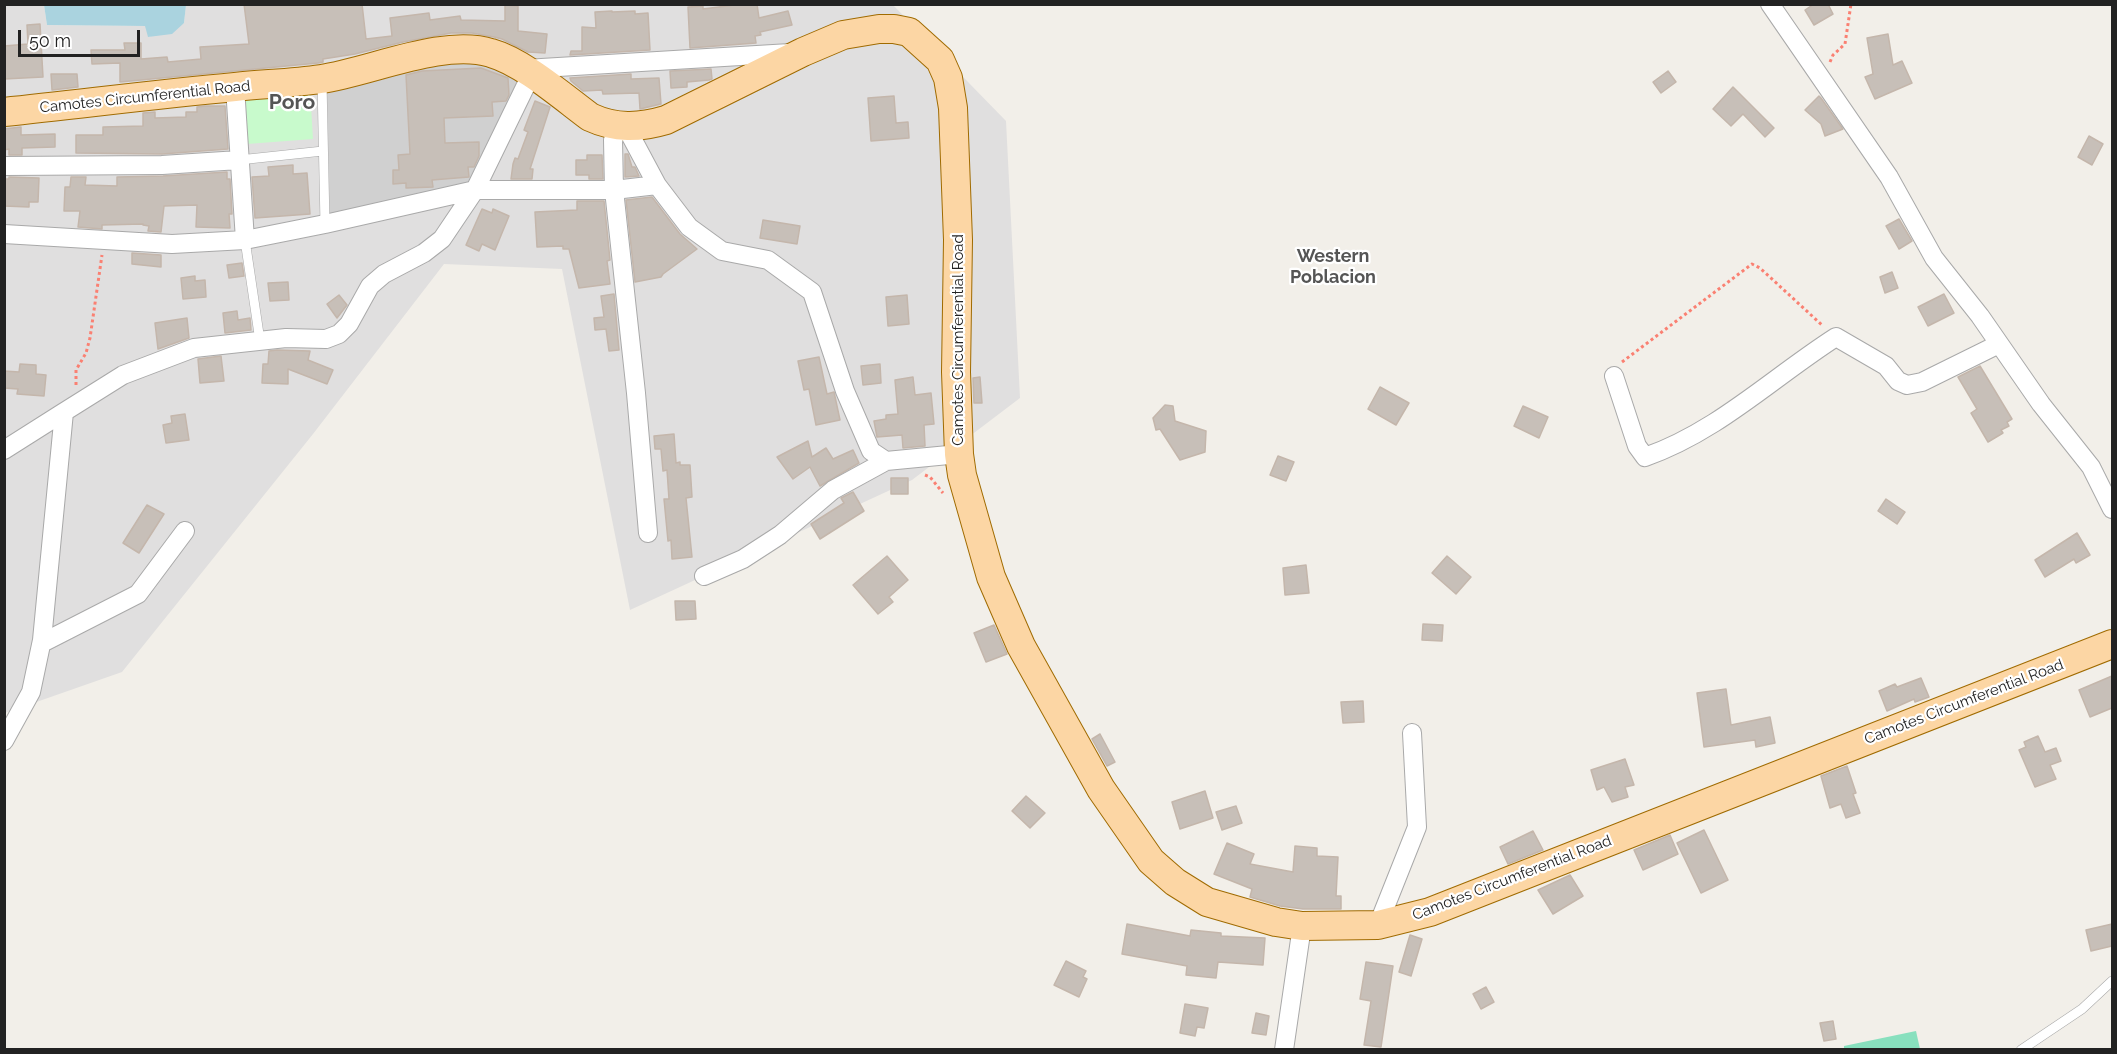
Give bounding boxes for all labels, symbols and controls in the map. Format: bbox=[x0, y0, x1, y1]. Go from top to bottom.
scale bar bbox=[21, 18, 142, 56]
text: 50 m bbox=[29, 30, 71, 51]
street label: Camotes Circumferential Road bbox=[39, 77, 251, 117]
district label: Poro bbox=[269, 90, 315, 116]
street label: Camotes Circumferential Road bbox=[949, 234, 967, 446]
district label: Western Poblacion bbox=[1290, 246, 1376, 288]
street label: Camotes Circumferential Road bbox=[1862, 656, 2066, 748]
street label: Camotes Circumferential Road bbox=[1410, 832, 1614, 924]

